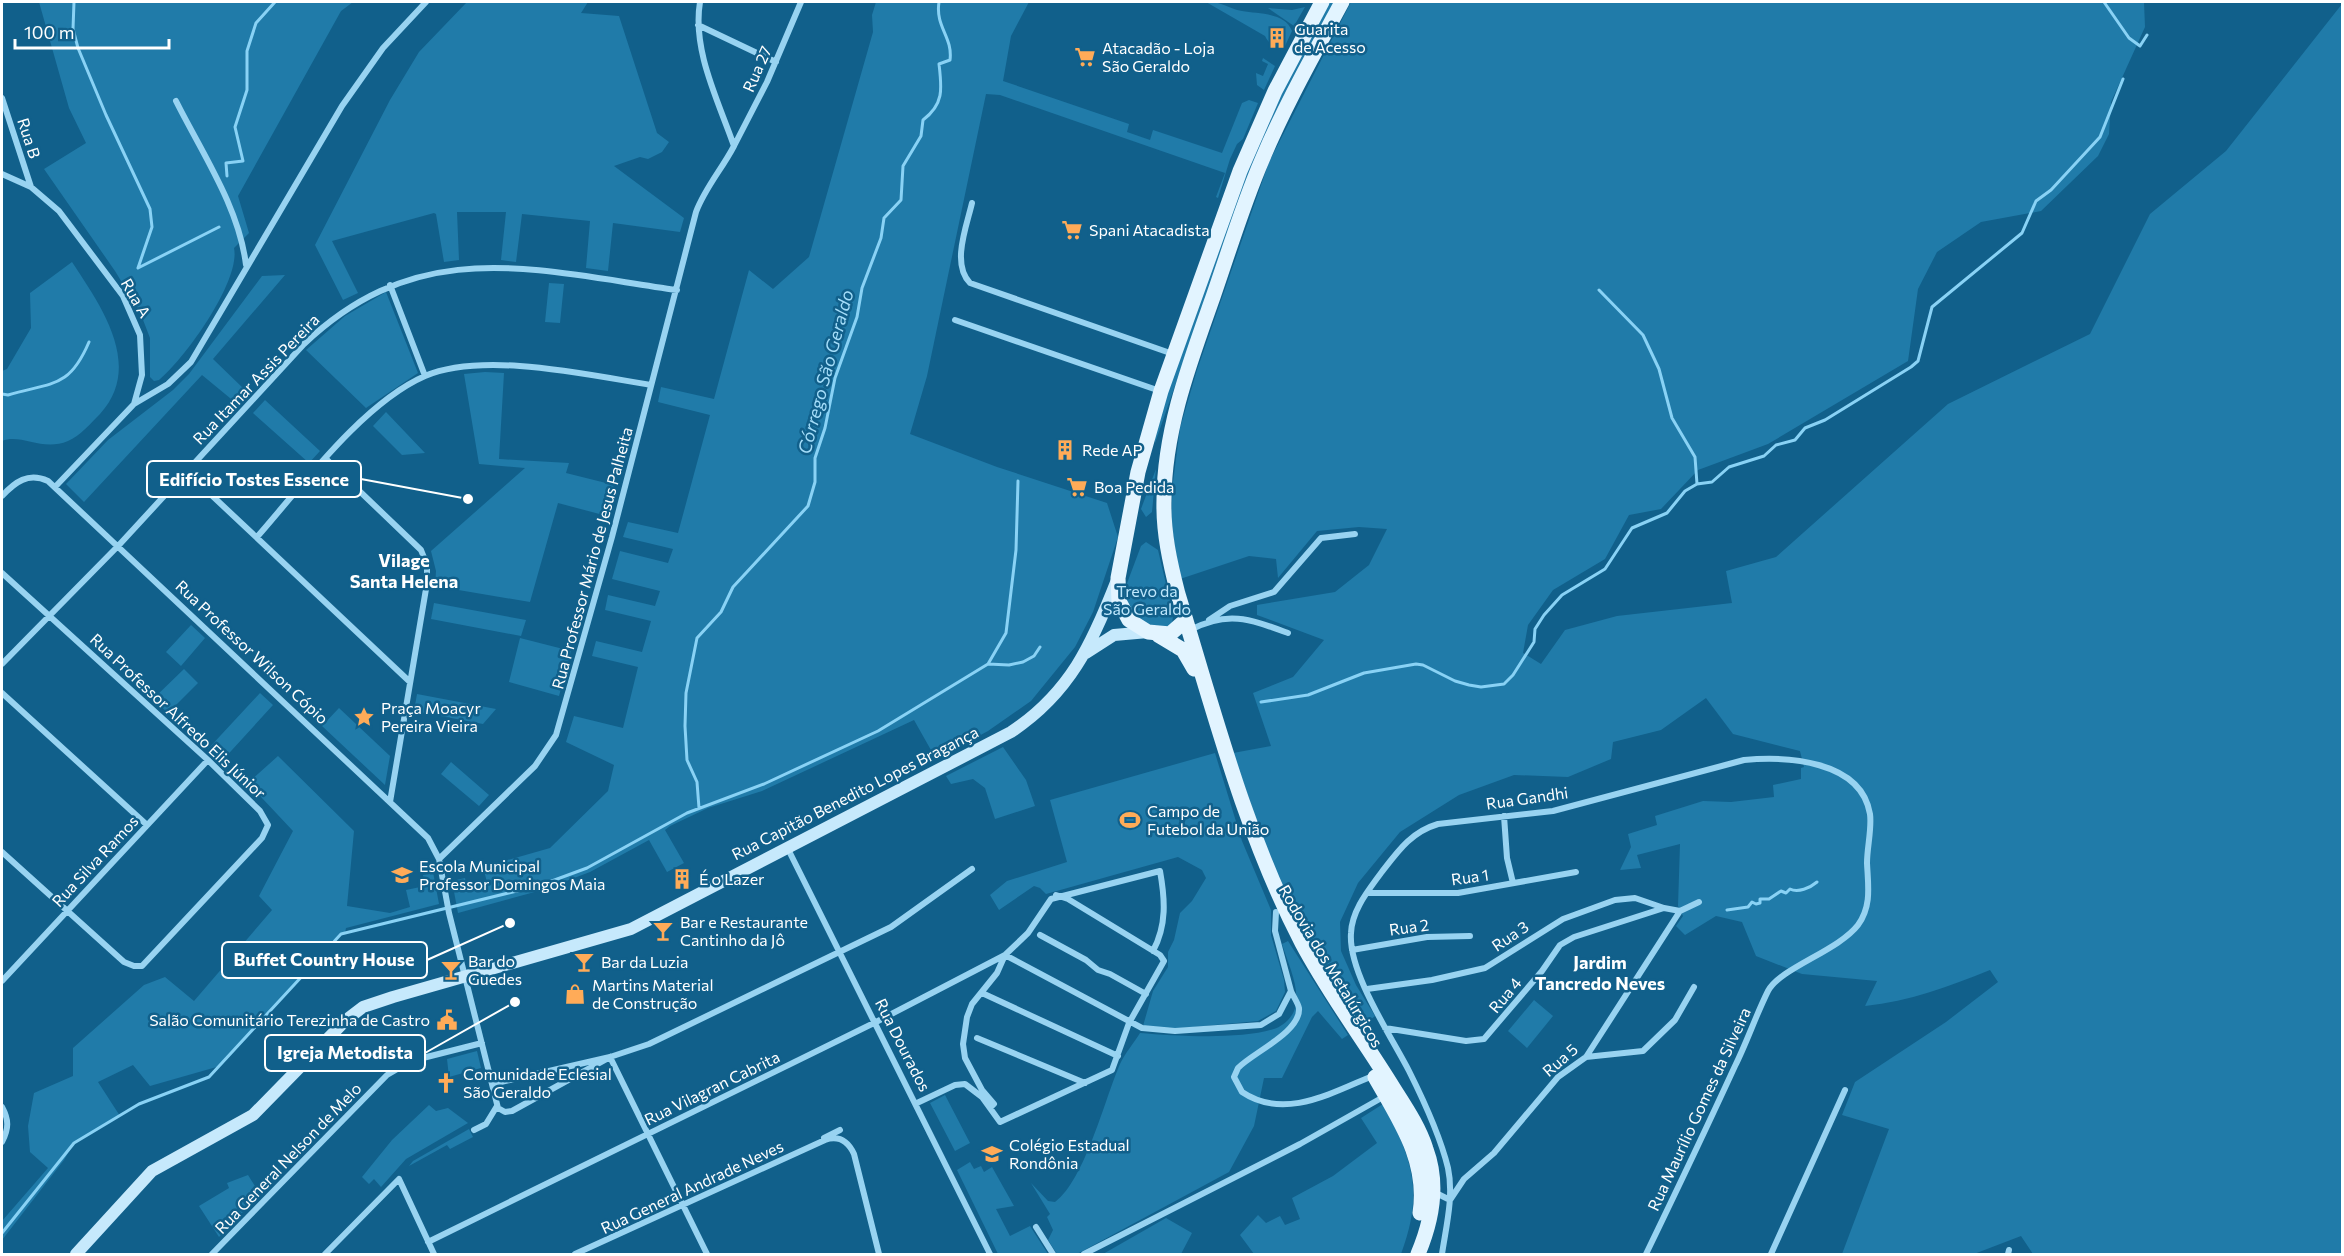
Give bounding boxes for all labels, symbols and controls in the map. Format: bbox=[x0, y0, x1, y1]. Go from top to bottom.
scale bar bbox=[15, 12, 170, 50]
place label: Guarita de Acesso bbox=[1294, 19, 1366, 56]
text: 100 m bbox=[24, 21, 74, 43]
building icon: Guarita de Acesso bbox=[1265, 26, 1289, 50]
place label: Atacadão - Loja São Geraldo bbox=[1102, 38, 1215, 75]
street label: Rua 27 bbox=[738, 43, 775, 95]
supermarket icon: Atacadão - Loja São Geraldo bbox=[1073, 45, 1097, 69]
street label: Rua B bbox=[14, 115, 45, 160]
supermarket icon: Spani Atacadista bbox=[1060, 218, 1084, 242]
place label: Spani Atacadista bbox=[1089, 220, 1210, 239]
street label: Rua A bbox=[118, 275, 155, 321]
water label: Córrego São Geraldo bbox=[792, 287, 858, 456]
street label: Rua Itamar Assis Pereira bbox=[188, 310, 323, 448]
street label: Rua Professor Mário de Jesus Palheita bbox=[547, 425, 636, 691]
building icon: Rede AP bbox=[1053, 438, 1077, 462]
place label: Rede AP bbox=[1082, 440, 1142, 459]
callout: Edifício Tostes Essence bbox=[147, 461, 361, 497]
text: Edifício Tostes Essence bbox=[159, 468, 349, 490]
supermarket icon: Boa Pedida bbox=[1065, 475, 1089, 499]
place label: Boa Pedida bbox=[1094, 477, 1174, 496]
district label: Vilage Santa Helena bbox=[350, 549, 458, 592]
street label: Rua Professor Wilson Cópio bbox=[172, 576, 333, 727]
park label: Trevo da São Geraldo bbox=[1103, 581, 1191, 618]
street label: Rua Professor Alfredo Elis Júnior bbox=[87, 629, 271, 803]
place label: Praça Moacyr Pereira Vieira bbox=[381, 698, 481, 735]
place icon: Praça Moacyr Pereira Vieira bbox=[352, 705, 376, 729]
street label: Rua Capitão Benedito Lopes Bragança bbox=[728, 722, 981, 863]
street label: Rua Gandhi bbox=[1485, 782, 1569, 813]
place label: Campo de Futebol da União bbox=[1147, 801, 1269, 838]
sports icon: Campo de Futebol da União bbox=[1118, 808, 1142, 832]
street label: Rua Silva Ramos bbox=[48, 811, 142, 910]
place label: Escola Municipal Professor Domingos Maia bbox=[419, 856, 605, 893]
school or university icon: Escola Municipal Professor Domingos Maia bbox=[390, 863, 414, 887]
street label: Rua 1 bbox=[1450, 864, 1490, 889]
building icon: É o Lazer bbox=[670, 867, 694, 891]
place label: É o Lazer bbox=[699, 869, 765, 888]
street label: Rodovia dos Metalúrgicos bbox=[1275, 881, 1388, 1050]
place label: Bar e Restaurante Cantinho da Jô bbox=[680, 912, 808, 949]
street label: Rua 2 bbox=[1388, 914, 1430, 939]
street label: Rua 3 bbox=[1488, 916, 1532, 955]
bar icon: Bar e Restaurante Cantinho da Jô bbox=[651, 919, 675, 943]
callout: Buffet Country House bbox=[222, 942, 427, 978]
text: Buffet Country House bbox=[233, 948, 415, 970]
bar icon: Bar da Luzia bbox=[572, 950, 596, 974]
place label: Bar do Guedes bbox=[468, 951, 522, 988]
district label: Jardim Tancredo Neves bbox=[1535, 951, 1665, 994]
place label: Bar da Luzia bbox=[601, 952, 688, 971]
bar icon: Bar do Guedes bbox=[439, 958, 463, 982]
street label: Rua 4 bbox=[1484, 973, 1525, 1016]
place label: Martins Material de Construção bbox=[592, 975, 713, 1012]
shop icon: Martins Material de Construção bbox=[563, 982, 587, 1006]
street label: Rua Dourados bbox=[872, 995, 935, 1094]
street label: Rua Maurílio Gomes da Silveira bbox=[1643, 1004, 1754, 1213]
public building icon: Salão Comunitário Terezinha de Castro bbox=[435, 1008, 459, 1032]
place label: Salão Comunitário Terezinha de Castro bbox=[149, 1010, 430, 1029]
callout: Igreja Metodista bbox=[265, 1035, 425, 1071]
street label: Rua 5 bbox=[1538, 1039, 1581, 1080]
text: Igreja Metodista bbox=[277, 1041, 413, 1063]
street label: Rua Vilagran Cabrita bbox=[641, 1047, 783, 1129]
place label: Comunidade Eclesial São Geraldo bbox=[463, 1064, 612, 1101]
church icon: Comunidade Eclesial São Geraldo bbox=[434, 1071, 458, 1095]
street label: Rua General Nelson de Melo bbox=[211, 1078, 365, 1237]
place label: Colégio Estadual Rondônia bbox=[1009, 1135, 1130, 1172]
street label: Rua General Andrade Neves bbox=[597, 1136, 786, 1237]
school or university icon: Colégio Estadual Rondônia bbox=[980, 1142, 1004, 1166]

